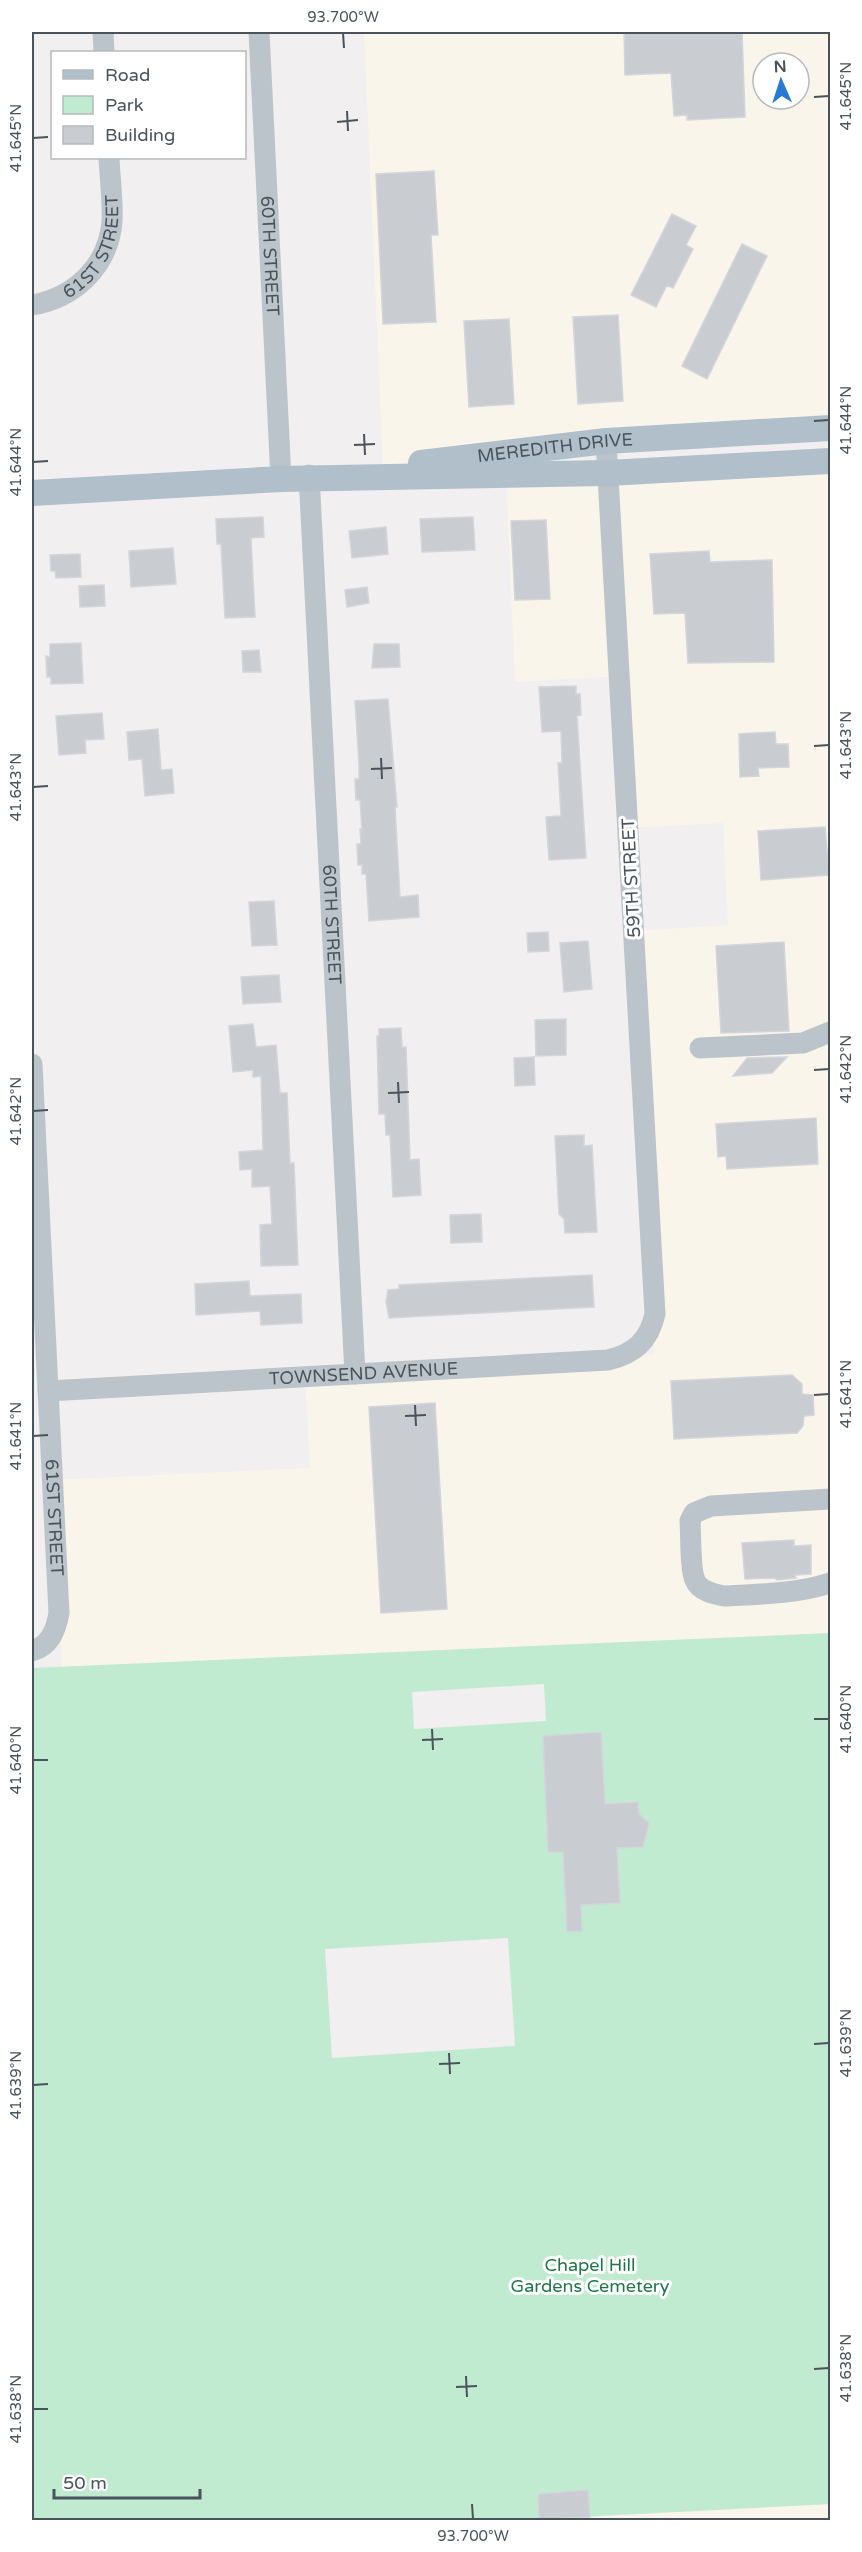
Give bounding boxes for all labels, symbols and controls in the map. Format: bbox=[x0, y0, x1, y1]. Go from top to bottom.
text: 93.700°W bbox=[307, 8, 379, 26]
legend bbox=[51, 51, 246, 159]
north arrow bbox=[751, 51, 811, 111]
text: N bbox=[773, 57, 787, 77]
text: 41.645°N bbox=[837, 62, 855, 130]
text: Road bbox=[105, 64, 150, 86]
text: Park bbox=[105, 94, 144, 116]
text: 41.645°N bbox=[7, 104, 25, 172]
text: Building bbox=[105, 124, 175, 146]
street label: 61ST STREET bbox=[59, 194, 123, 303]
street label: 60TH STREET bbox=[256, 195, 284, 316]
text: 41.644°N bbox=[837, 386, 855, 454]
text: 41.644°N bbox=[7, 428, 25, 496]
street label: MEREDITH DRIVE bbox=[476, 428, 634, 467]
text: 41.643°N bbox=[837, 711, 855, 779]
text: 41.643°N bbox=[7, 753, 25, 821]
street label: 59TH STREET bbox=[617, 817, 645, 938]
street label: 60TH STREET bbox=[318, 864, 346, 985]
text: 41.642°N bbox=[837, 1035, 855, 1103]
text: 41.642°N bbox=[7, 1077, 25, 1145]
street label: TOWNSEND AVENUE bbox=[268, 1357, 459, 1390]
text: 41.641°N bbox=[837, 1360, 855, 1428]
text: 41.641°N bbox=[7, 1402, 25, 1470]
street label: 61ST STREET bbox=[40, 1459, 68, 1576]
text: 41.640°N bbox=[837, 1685, 855, 1753]
text: 41.640°N bbox=[7, 1726, 25, 1794]
text: 41.639°N bbox=[837, 2009, 855, 2077]
text: 41.639°N bbox=[7, 2051, 25, 2119]
park label: Chapel Hill Gardens Cemetery bbox=[511, 2254, 670, 2297]
text: 41.638°N bbox=[837, 2334, 855, 2402]
text: 41.638°N bbox=[7, 2375, 25, 2443]
scale bar bbox=[54, 2462, 200, 2500]
text: 50 m bbox=[63, 2472, 107, 2494]
text: 93.700°W bbox=[437, 2527, 509, 2545]

